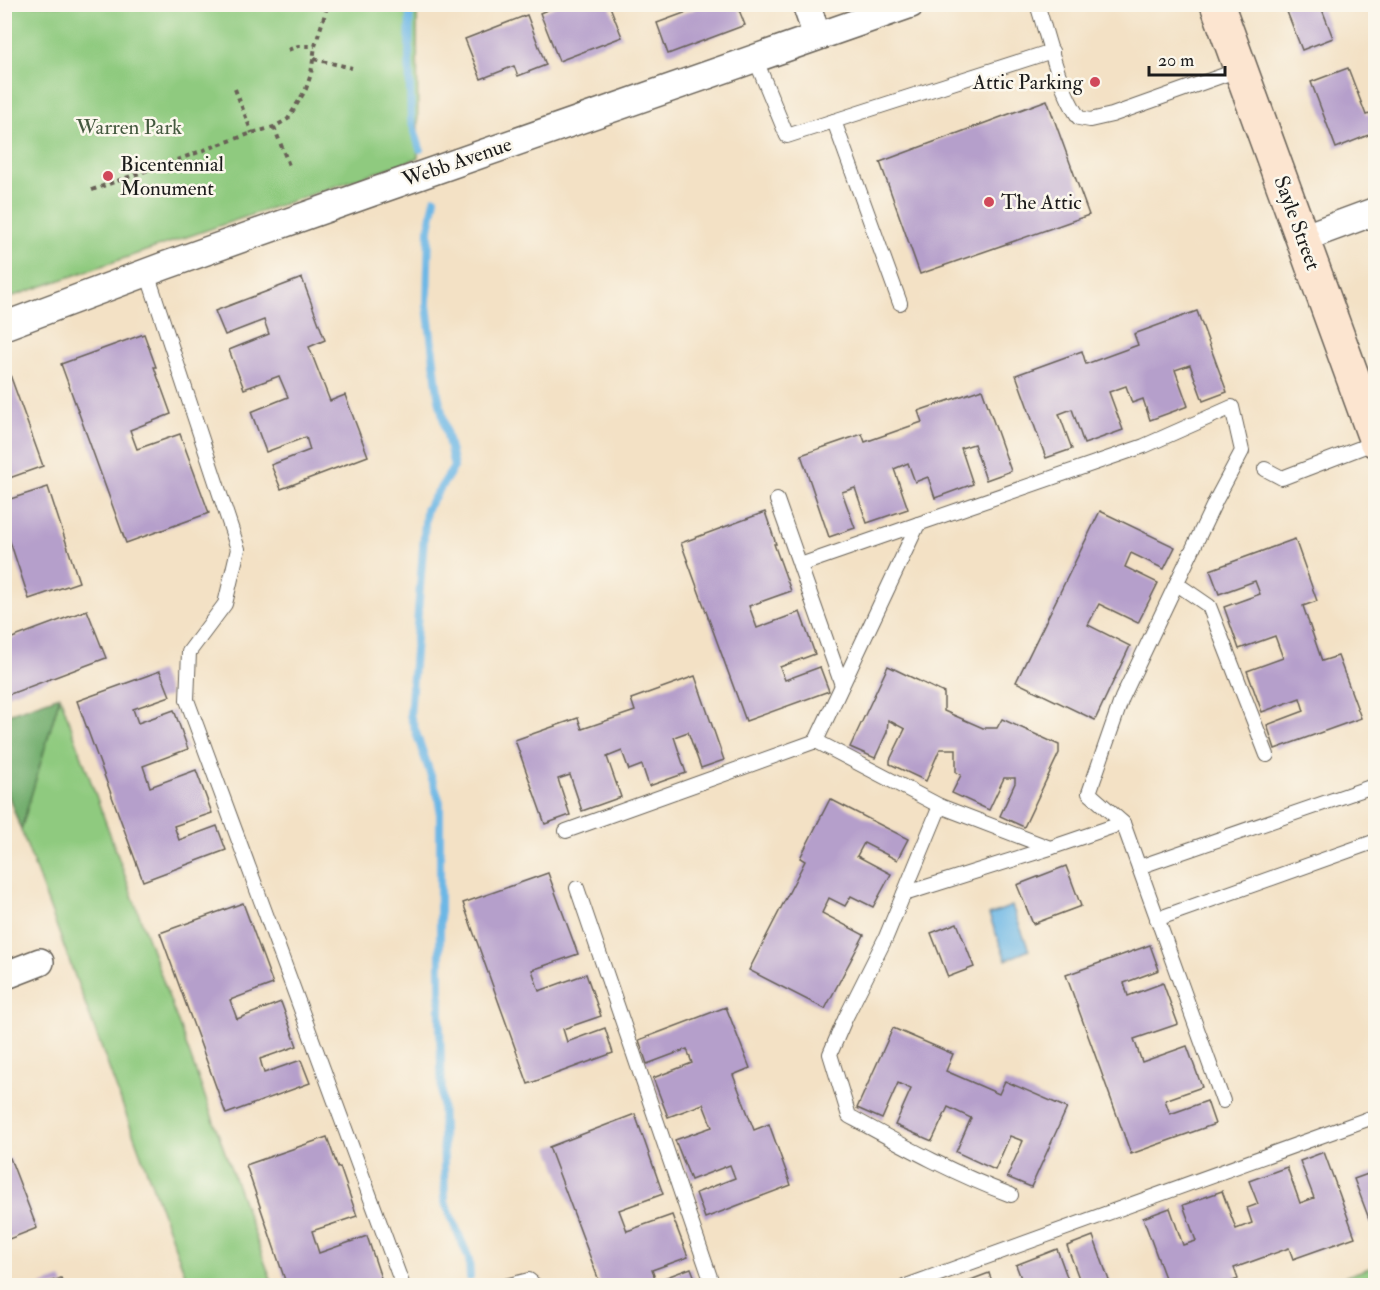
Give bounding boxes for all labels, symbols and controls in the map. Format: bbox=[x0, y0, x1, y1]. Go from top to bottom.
scale bar bbox=[1149, 39, 1226, 77]
text: 20 m bbox=[1158, 49, 1194, 72]
place label: Attic Parking bbox=[972, 69, 1084, 96]
marker: Attic Parking bbox=[1088, 75, 1102, 89]
park label: Warren Park bbox=[75, 114, 182, 141]
street label: Webb Avenue bbox=[398, 131, 516, 194]
place label: Bicentennial Monument bbox=[120, 151, 225, 202]
marker: Bicentennial Monument bbox=[101, 169, 115, 183]
street label: Sayle Street bbox=[1267, 172, 1327, 274]
place label: The Attic bbox=[1001, 189, 1082, 216]
marker: The Attic bbox=[982, 195, 996, 209]

